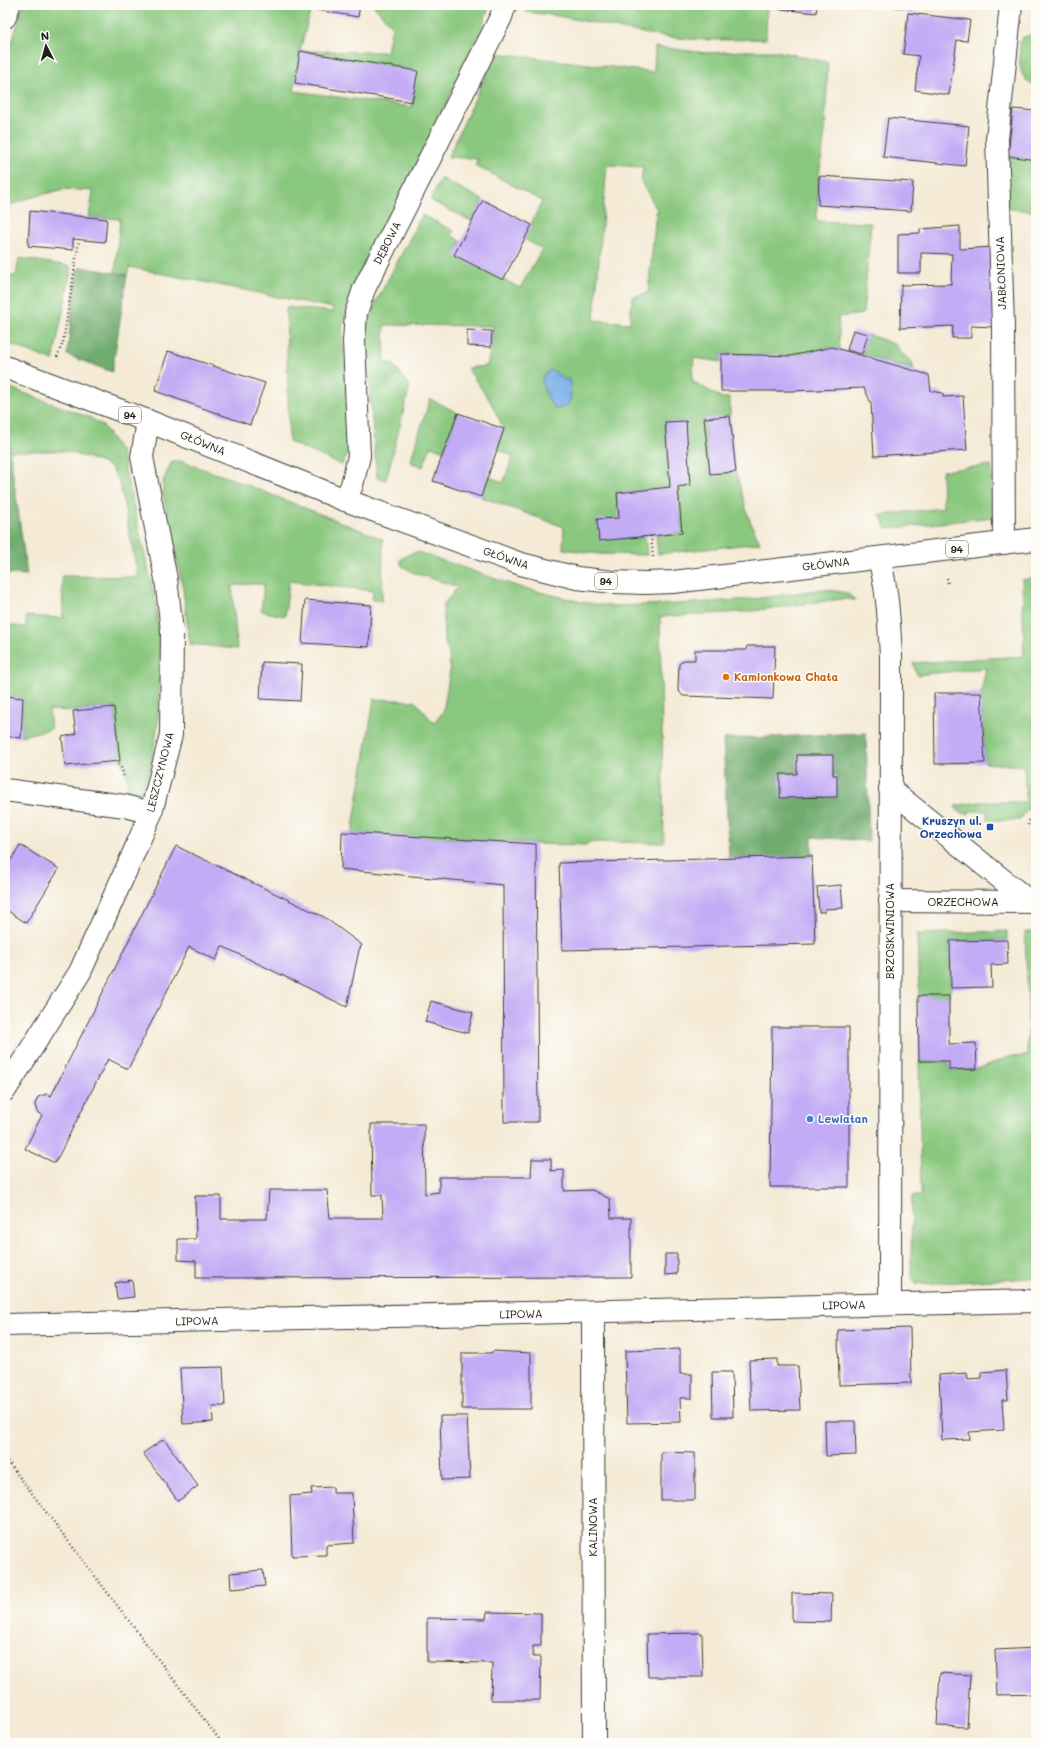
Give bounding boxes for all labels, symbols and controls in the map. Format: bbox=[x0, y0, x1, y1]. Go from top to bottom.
north arrow bbox=[26, 26, 66, 66]
text: N bbox=[40, 28, 50, 43]
street label: DĘBOWA bbox=[369, 219, 404, 267]
street label: JABŁONIOWA bbox=[992, 236, 1009, 310]
road number: 94 bbox=[119, 407, 141, 423]
street label: GŁÓWNA bbox=[178, 427, 228, 458]
road number: 94 bbox=[946, 541, 968, 557]
street label: GŁÓWNA bbox=[481, 543, 531, 572]
street label: GŁÓWNA bbox=[801, 553, 850, 574]
road number: 94 bbox=[595, 573, 617, 589]
place label: Kamionkowa Chata bbox=[734, 669, 838, 684]
marker: Kamionkowa Chata bbox=[721, 672, 731, 682]
street label: LESZCZYNOWA bbox=[142, 730, 177, 814]
place label: Kruszyn ul. Orzechowa bbox=[920, 813, 982, 841]
marker: Kruszyn ul. Orzechowa bbox=[985, 822, 995, 832]
street label: BRZOSKWINIOWA bbox=[882, 883, 897, 979]
street label: ORZECHOWA bbox=[927, 894, 999, 909]
place label: Lewiatan bbox=[818, 1111, 868, 1126]
marker: Lewiatan bbox=[805, 1114, 815, 1124]
street label: LIPOWA bbox=[822, 1297, 866, 1312]
street label: LIPOWA bbox=[499, 1306, 543, 1321]
street label: LIPOWA bbox=[175, 1313, 219, 1328]
street label: KALINOWA bbox=[585, 1498, 600, 1557]

